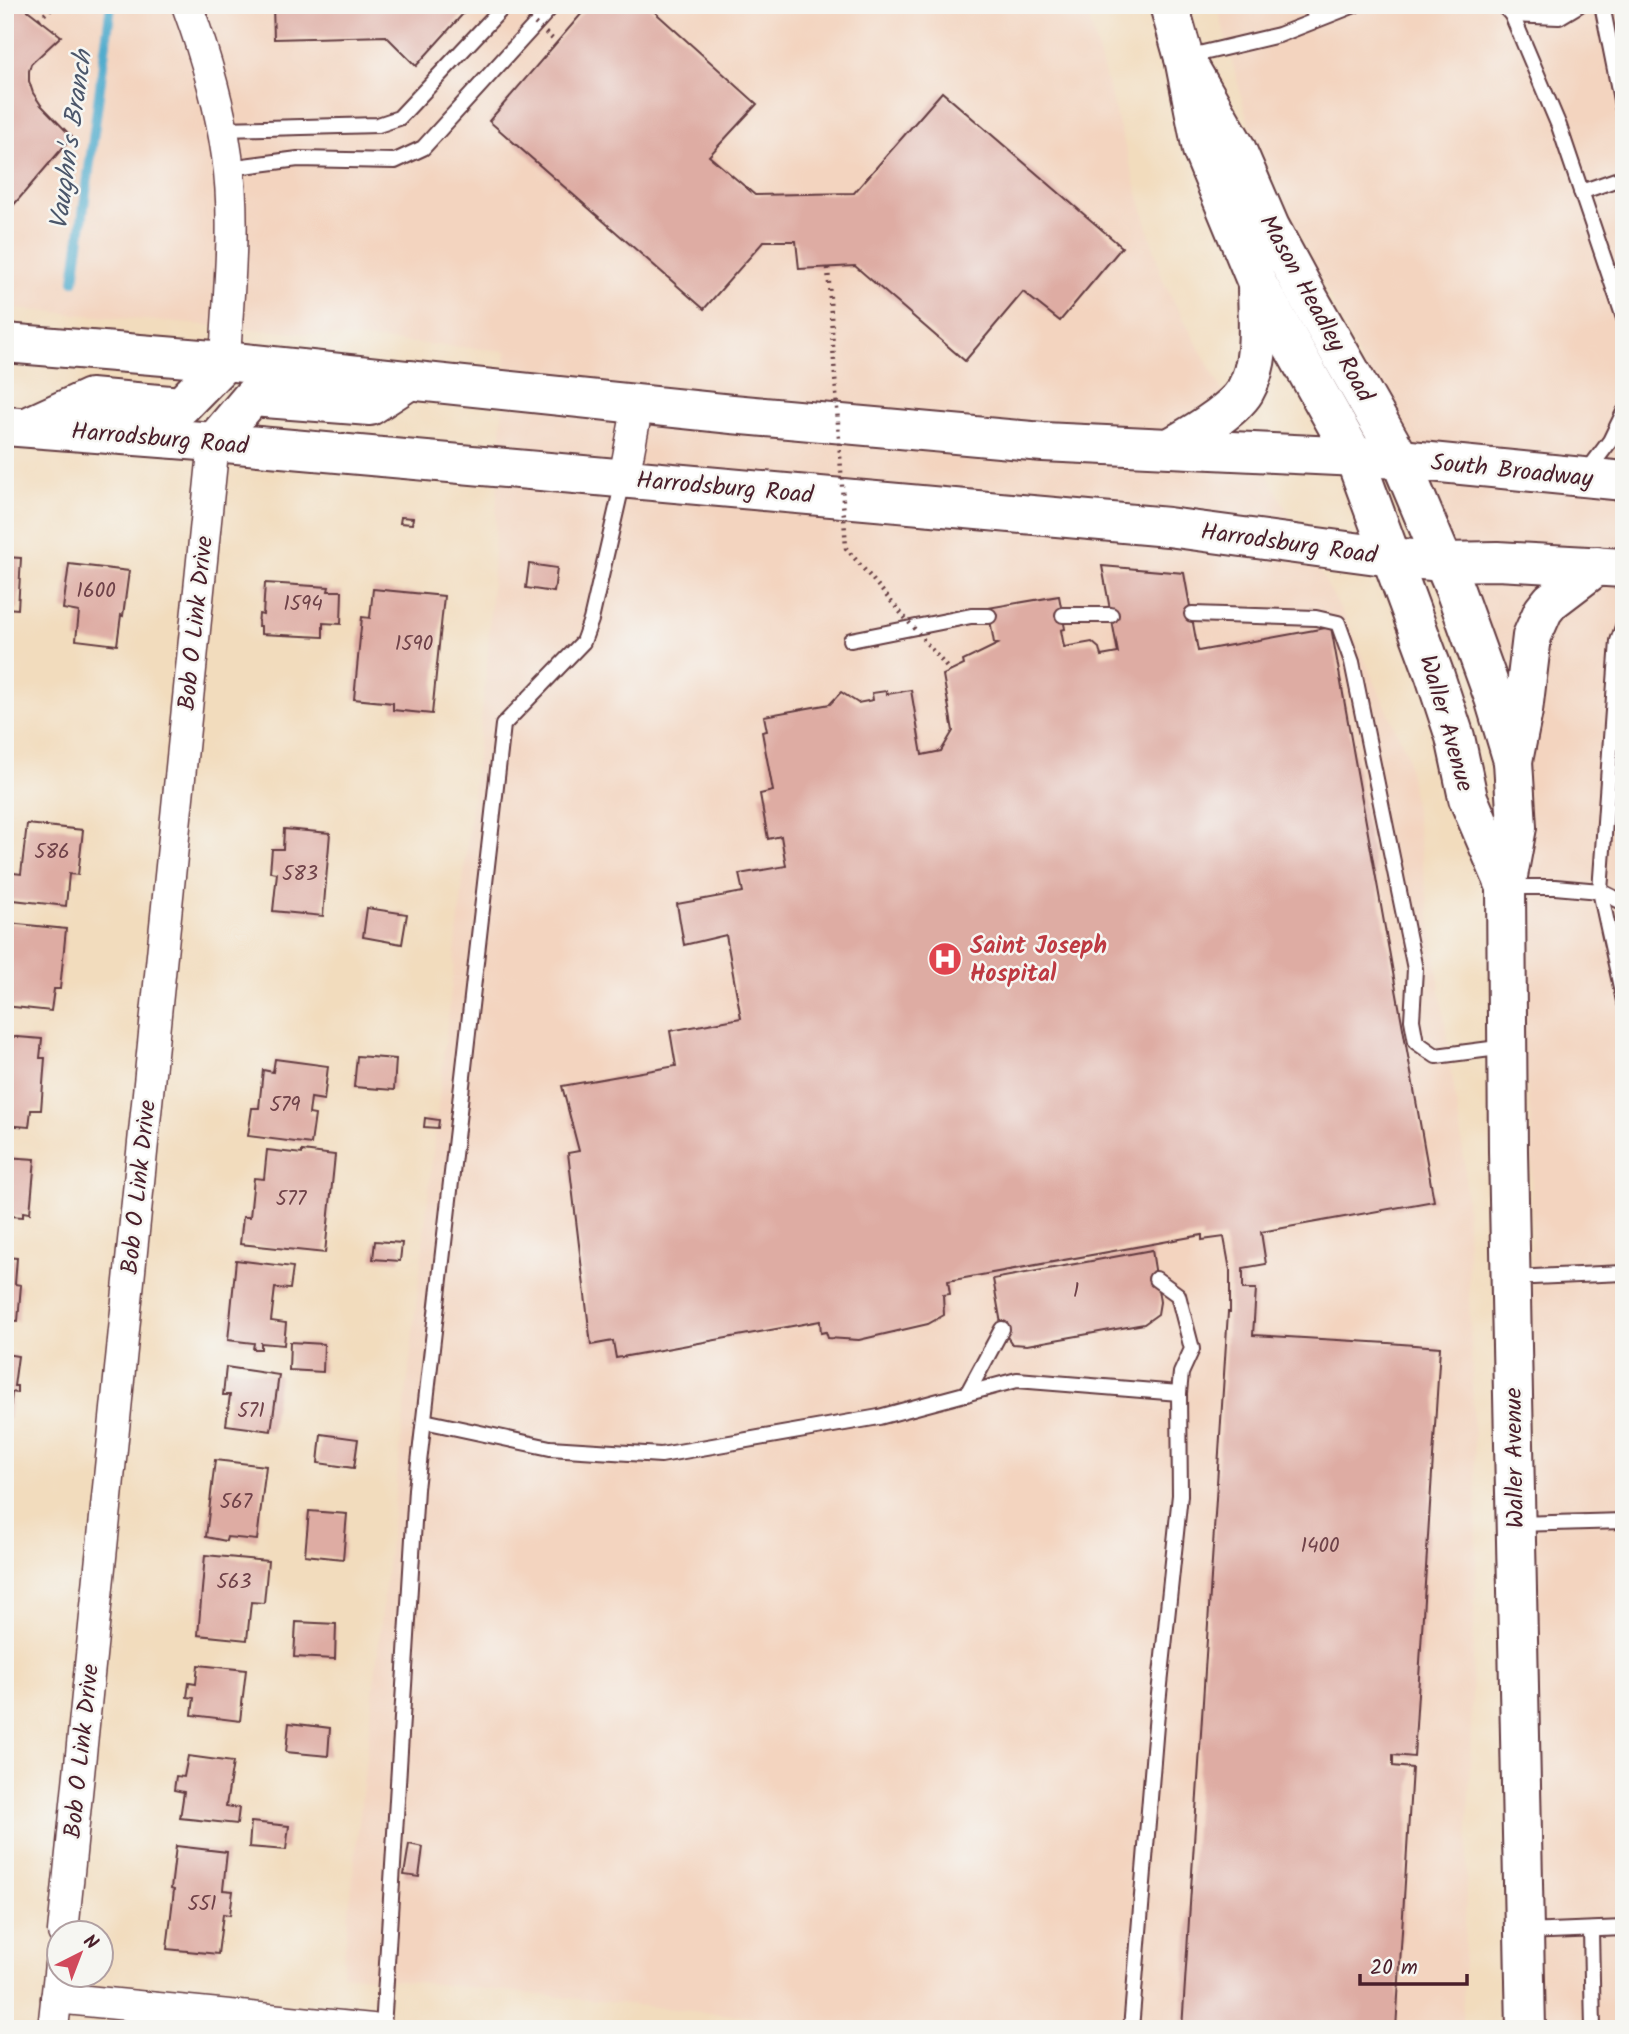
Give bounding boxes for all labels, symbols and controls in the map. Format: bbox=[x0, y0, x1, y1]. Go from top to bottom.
water label: Vaughn's Branch bbox=[39, 46, 106, 233]
street label: Mason Headley Road bbox=[1248, 208, 1384, 411]
street label: Harrodsburg Road bbox=[70, 412, 251, 467]
street label: South Broadway bbox=[1429, 444, 1596, 499]
street label: Harrodsburg Road bbox=[635, 461, 816, 516]
street label: Harrodsburg Road bbox=[1198, 513, 1380, 576]
street label: Bob O Link Drive bbox=[168, 534, 225, 712]
house number: 1600 bbox=[76, 575, 116, 608]
house number: 1594 bbox=[283, 588, 323, 621]
house number: 1590 bbox=[395, 628, 433, 661]
street label: Waller Avenue bbox=[1407, 650, 1484, 797]
house number: 586 bbox=[34, 836, 70, 869]
house number: 583 bbox=[282, 858, 318, 891]
place label: Saint Joseph Hospital bbox=[970, 927, 1107, 994]
hospital icon: Saint Joseph Hospital bbox=[926, 940, 964, 978]
house number: 579 bbox=[269, 1089, 301, 1122]
street label: Bob O Link Drive bbox=[111, 1098, 168, 1276]
house number: 577 bbox=[276, 1183, 308, 1216]
house number: 1 bbox=[1073, 1275, 1079, 1308]
street label: Waller Avenue bbox=[1495, 1387, 1536, 1529]
house number: 571 bbox=[237, 1395, 265, 1428]
house number: 567 bbox=[220, 1486, 254, 1519]
house number: 1400 bbox=[1300, 1530, 1340, 1563]
house number: 563 bbox=[217, 1566, 251, 1599]
street label: Bob O Link Drive bbox=[54, 1662, 111, 1840]
house number: 551 bbox=[187, 1888, 217, 1921]
north arrow bbox=[46, 1918, 116, 1988]
text: N bbox=[76, 1928, 105, 1958]
scale bar bbox=[1360, 1943, 1466, 1987]
text: 20 m bbox=[1370, 1952, 1418, 1985]

